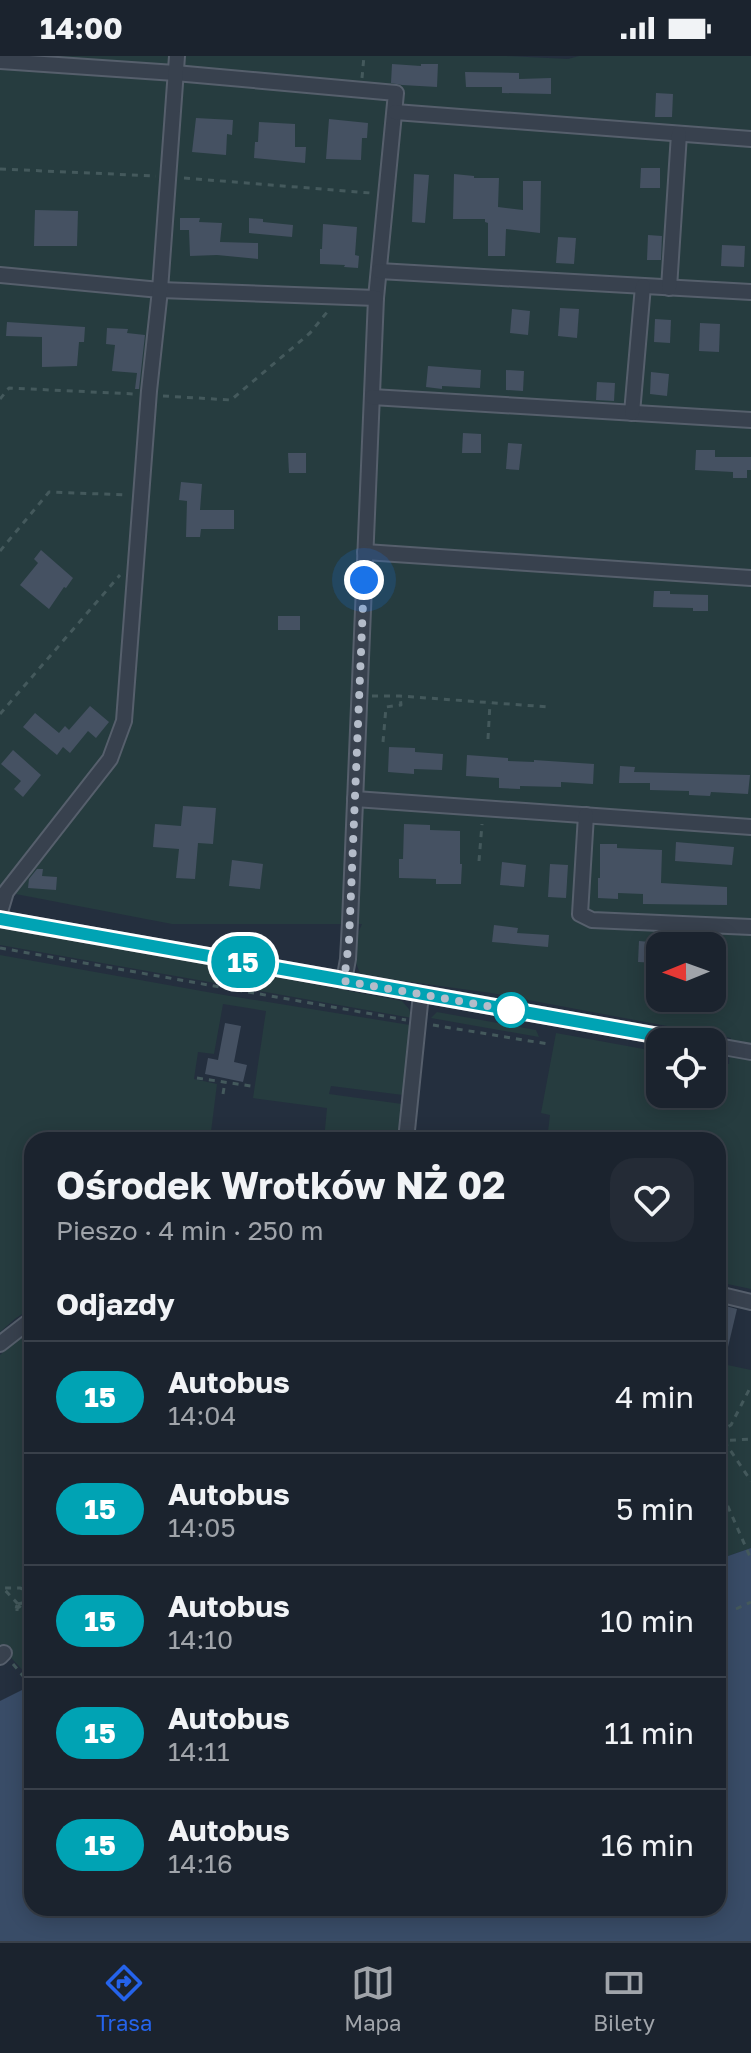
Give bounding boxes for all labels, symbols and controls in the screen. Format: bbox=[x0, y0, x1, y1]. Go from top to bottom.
text: 14:00 bbox=[40, 10, 123, 46]
your location bbox=[344, 560, 384, 600]
north arrow bbox=[646, 932, 726, 1012]
map controls bbox=[646, 932, 726, 1108]
line badge: 15 bbox=[207, 936, 279, 988]
text: 15 bbox=[227, 945, 259, 978]
unlabelled marker bbox=[494, 993, 528, 1027]
button: locate bbox=[646, 1028, 726, 1108]
button: heart bbox=[610, 1158, 694, 1242]
text: Ośrodek Wrotków NŻ 02 bbox=[56, 1162, 505, 1207]
text: Pieszo · 4 min · 250 m bbox=[56, 1215, 323, 1246]
text: Odjazdy bbox=[56, 1286, 175, 1322]
text: Autobus bbox=[168, 1364, 290, 1400]
text: 4 min bbox=[615, 1379, 694, 1415]
text: 15 bbox=[84, 1380, 116, 1413]
text: 14:04 bbox=[168, 1400, 236, 1431]
text: Autobus bbox=[168, 1476, 290, 1512]
text: 5 min bbox=[616, 1491, 694, 1527]
text: 15 bbox=[84, 1492, 116, 1525]
text: 14:05 bbox=[168, 1512, 235, 1543]
text: Autobus bbox=[168, 1588, 290, 1624]
text: 10 min bbox=[600, 1603, 694, 1639]
text: 15 bbox=[84, 1604, 116, 1637]
text: 14:10 bbox=[168, 1624, 233, 1655]
text: Autobus bbox=[168, 1700, 290, 1736]
text: 11 min bbox=[604, 1715, 694, 1751]
text: 15 bbox=[84, 1716, 116, 1749]
text: 14:11 bbox=[168, 1736, 230, 1767]
text: Autobus bbox=[168, 1812, 290, 1848]
text: 16 min bbox=[601, 1827, 694, 1863]
text: 15 bbox=[84, 1828, 116, 1861]
text: 14:16 bbox=[168, 1848, 233, 1879]
tab: Trasa bbox=[96, 1961, 152, 2036]
tab: Mapa bbox=[344, 1961, 402, 2036]
tab: Bilety bbox=[593, 1961, 655, 2036]

